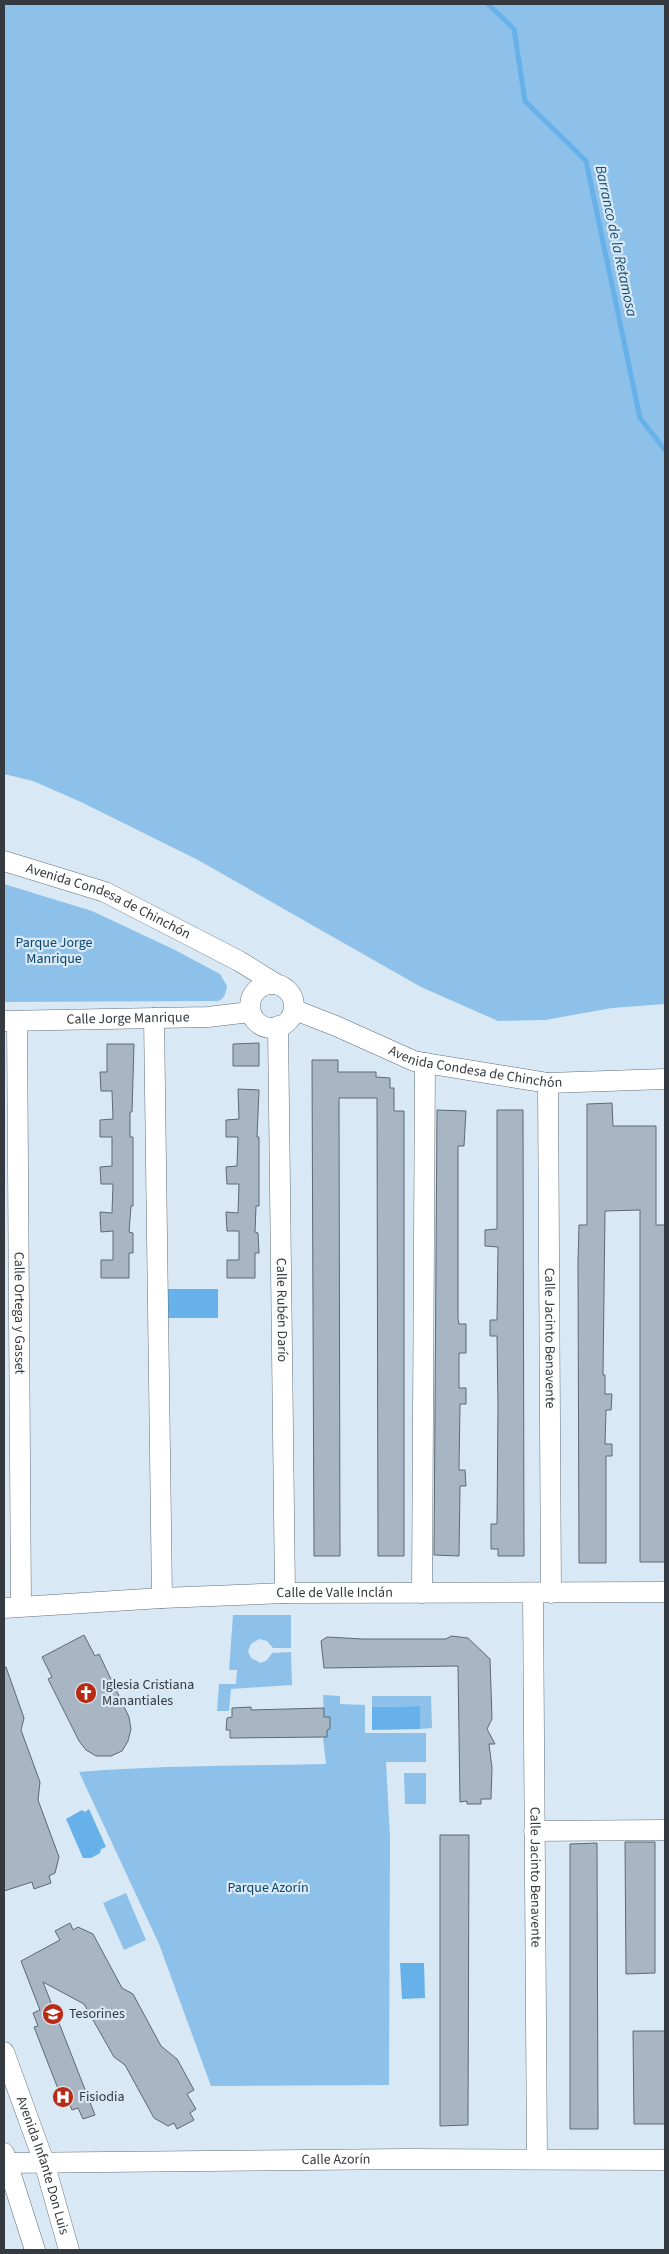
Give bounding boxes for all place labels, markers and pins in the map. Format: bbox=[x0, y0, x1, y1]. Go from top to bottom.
place label: Iglesia Cristiana Manantiales bbox=[102, 1675, 194, 1711]
church icon: Iglesia Cristiana Manantiales bbox=[74, 1681, 98, 1705]
school or university icon: Tesorines bbox=[41, 2002, 65, 2026]
place label: Tesorines bbox=[69, 2004, 125, 2024]
hospital icon: Fisiodia bbox=[51, 2085, 75, 2109]
place label: Fisiodia bbox=[79, 2087, 125, 2107]

